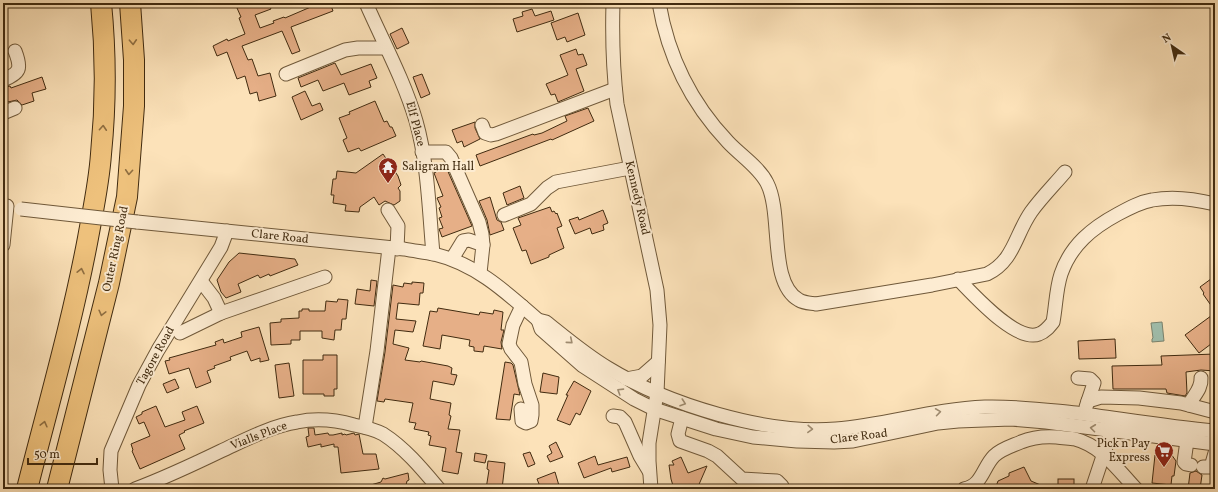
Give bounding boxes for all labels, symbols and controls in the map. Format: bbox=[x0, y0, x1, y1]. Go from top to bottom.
north arrow bbox=[1152, 26, 1192, 66]
text: N bbox=[1160, 30, 1175, 47]
one-way arrow bbox=[129, 39, 137, 45]
street label: Elf Place bbox=[401, 100, 429, 149]
one-way arrow bbox=[99, 125, 108, 131]
temple icon: Saligram Hall bbox=[377, 156, 399, 184]
place label: Saligram Hall bbox=[402, 159, 475, 175]
street label: Kennedy Road bbox=[621, 159, 653, 237]
one-way arrow bbox=[125, 169, 134, 175]
street label: Outer Ring Road bbox=[99, 204, 133, 293]
street label: Clare Road bbox=[251, 226, 310, 248]
one-way arrow bbox=[77, 267, 85, 274]
one-way arrow bbox=[98, 310, 106, 316]
street label: Tagore Road bbox=[133, 323, 179, 388]
one-way arrow bbox=[565, 336, 572, 343]
one-way arrow bbox=[617, 388, 624, 395]
one-way arrow bbox=[679, 398, 686, 407]
one-way arrow bbox=[935, 408, 941, 417]
street label: Vialls Place bbox=[228, 418, 290, 454]
one-way arrow bbox=[39, 421, 48, 428]
one-way arrow bbox=[1090, 424, 1096, 433]
one-way arrow bbox=[807, 425, 813, 433]
street label: Clare Road bbox=[829, 426, 889, 448]
place label: Pick n Pay Express bbox=[1097, 436, 1151, 466]
scale bar bbox=[28, 440, 97, 466]
supermarket icon: Pick n Pay Express bbox=[1153, 440, 1175, 468]
text: 50 m bbox=[34, 447, 60, 463]

